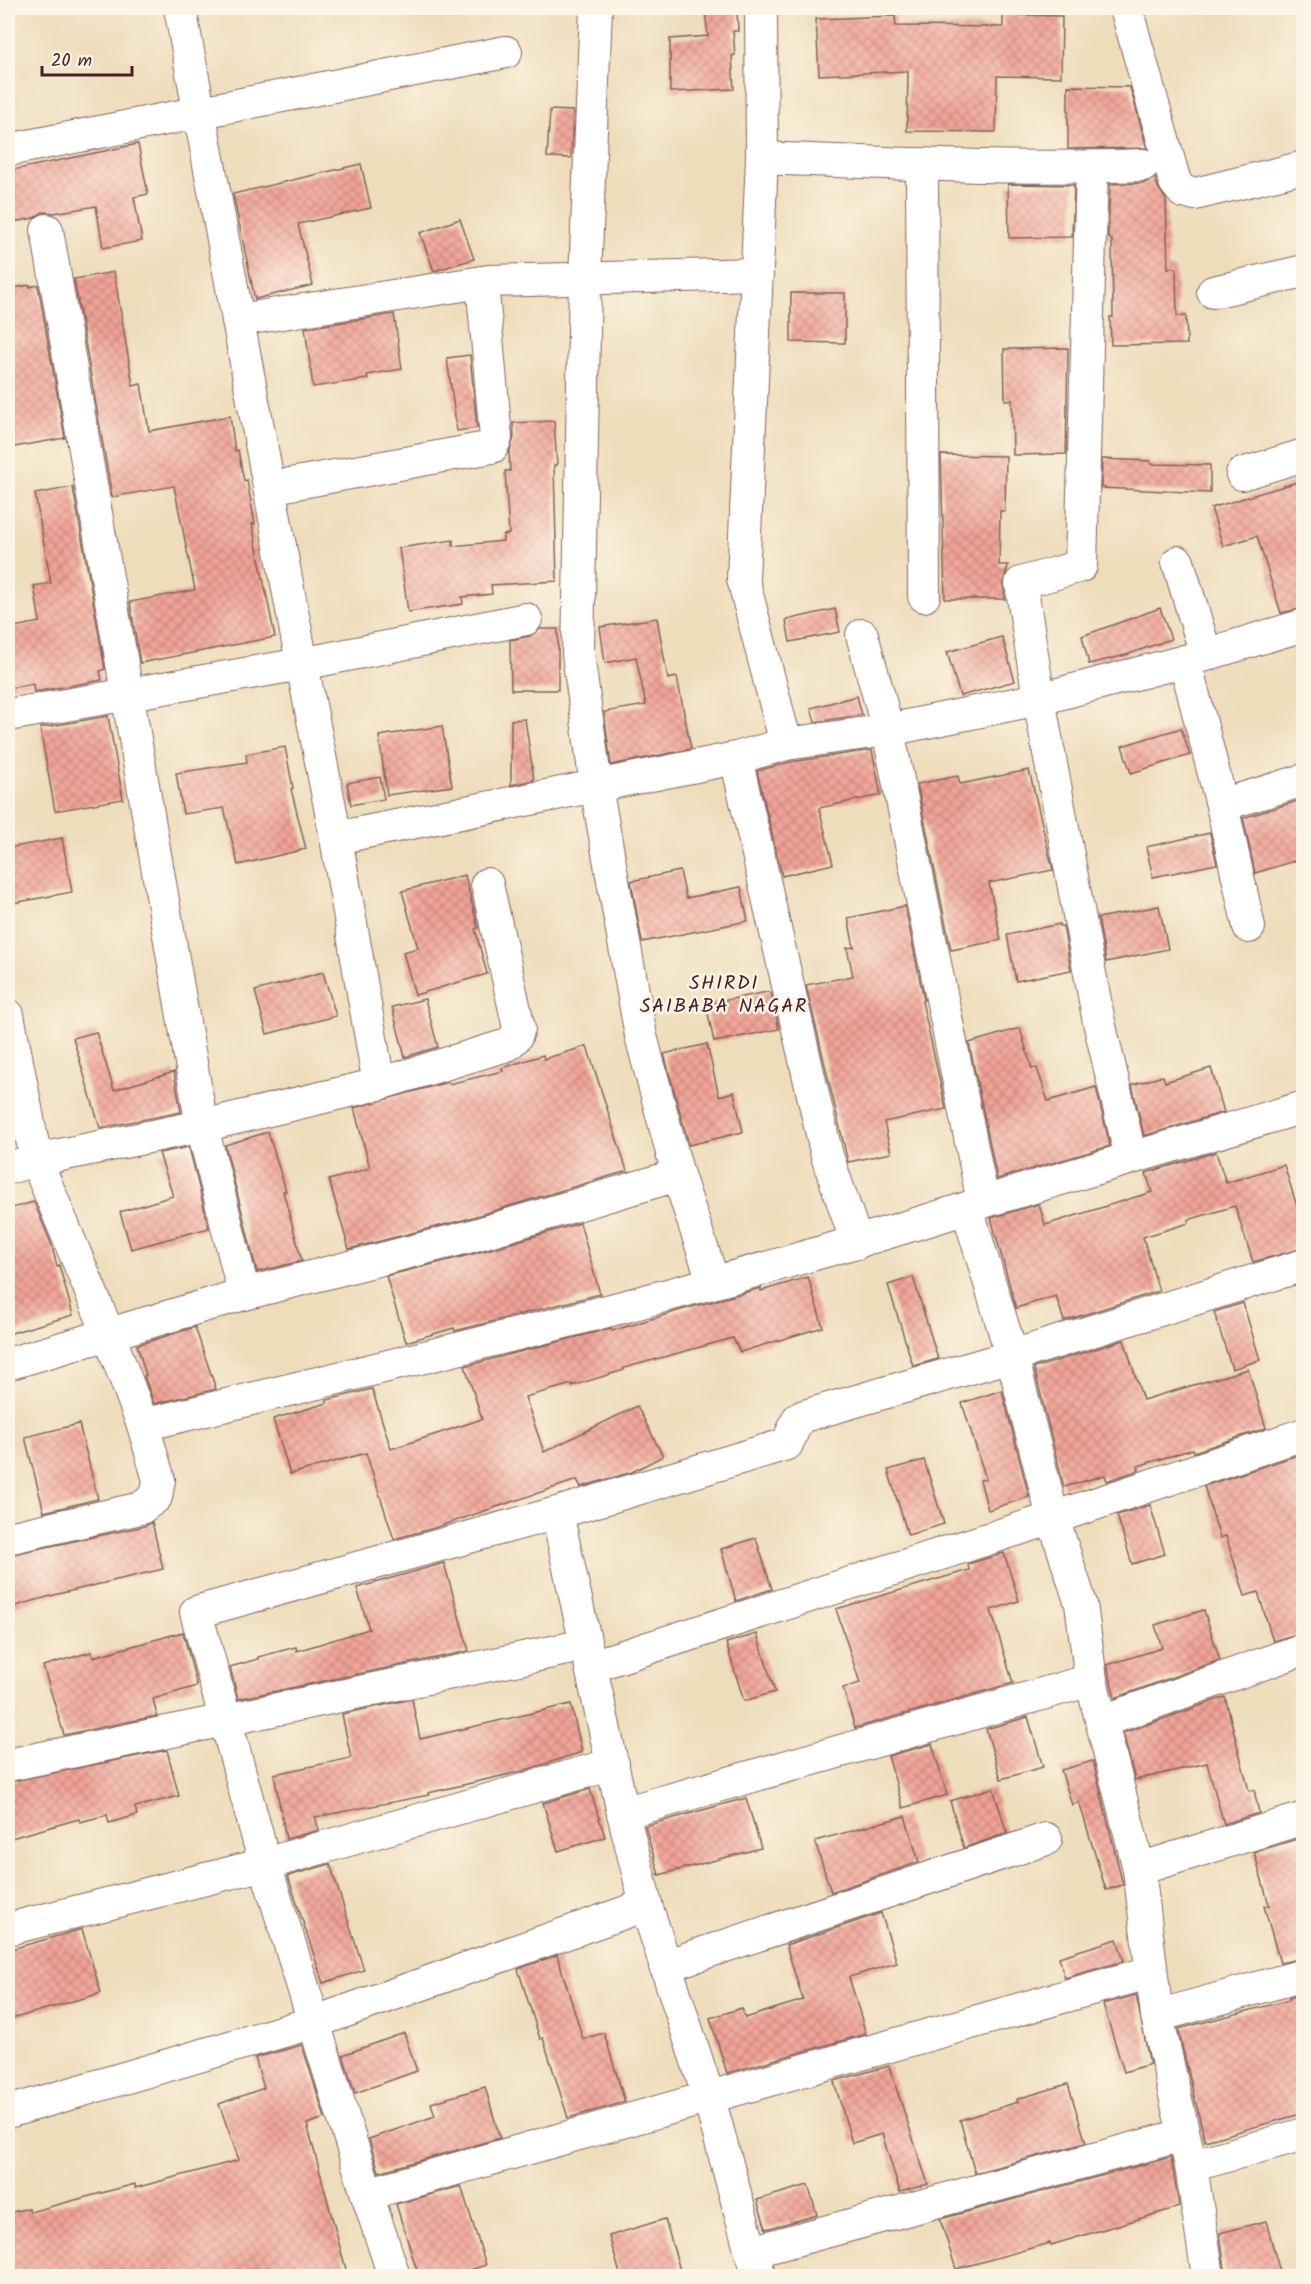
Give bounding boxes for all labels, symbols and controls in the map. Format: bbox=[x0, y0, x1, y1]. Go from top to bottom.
scale bar bbox=[42, 39, 132, 77]
text: 20 m bbox=[51, 47, 92, 76]
district label: SHIRDI SAIBABA NAGAR bbox=[640, 968, 808, 1023]

